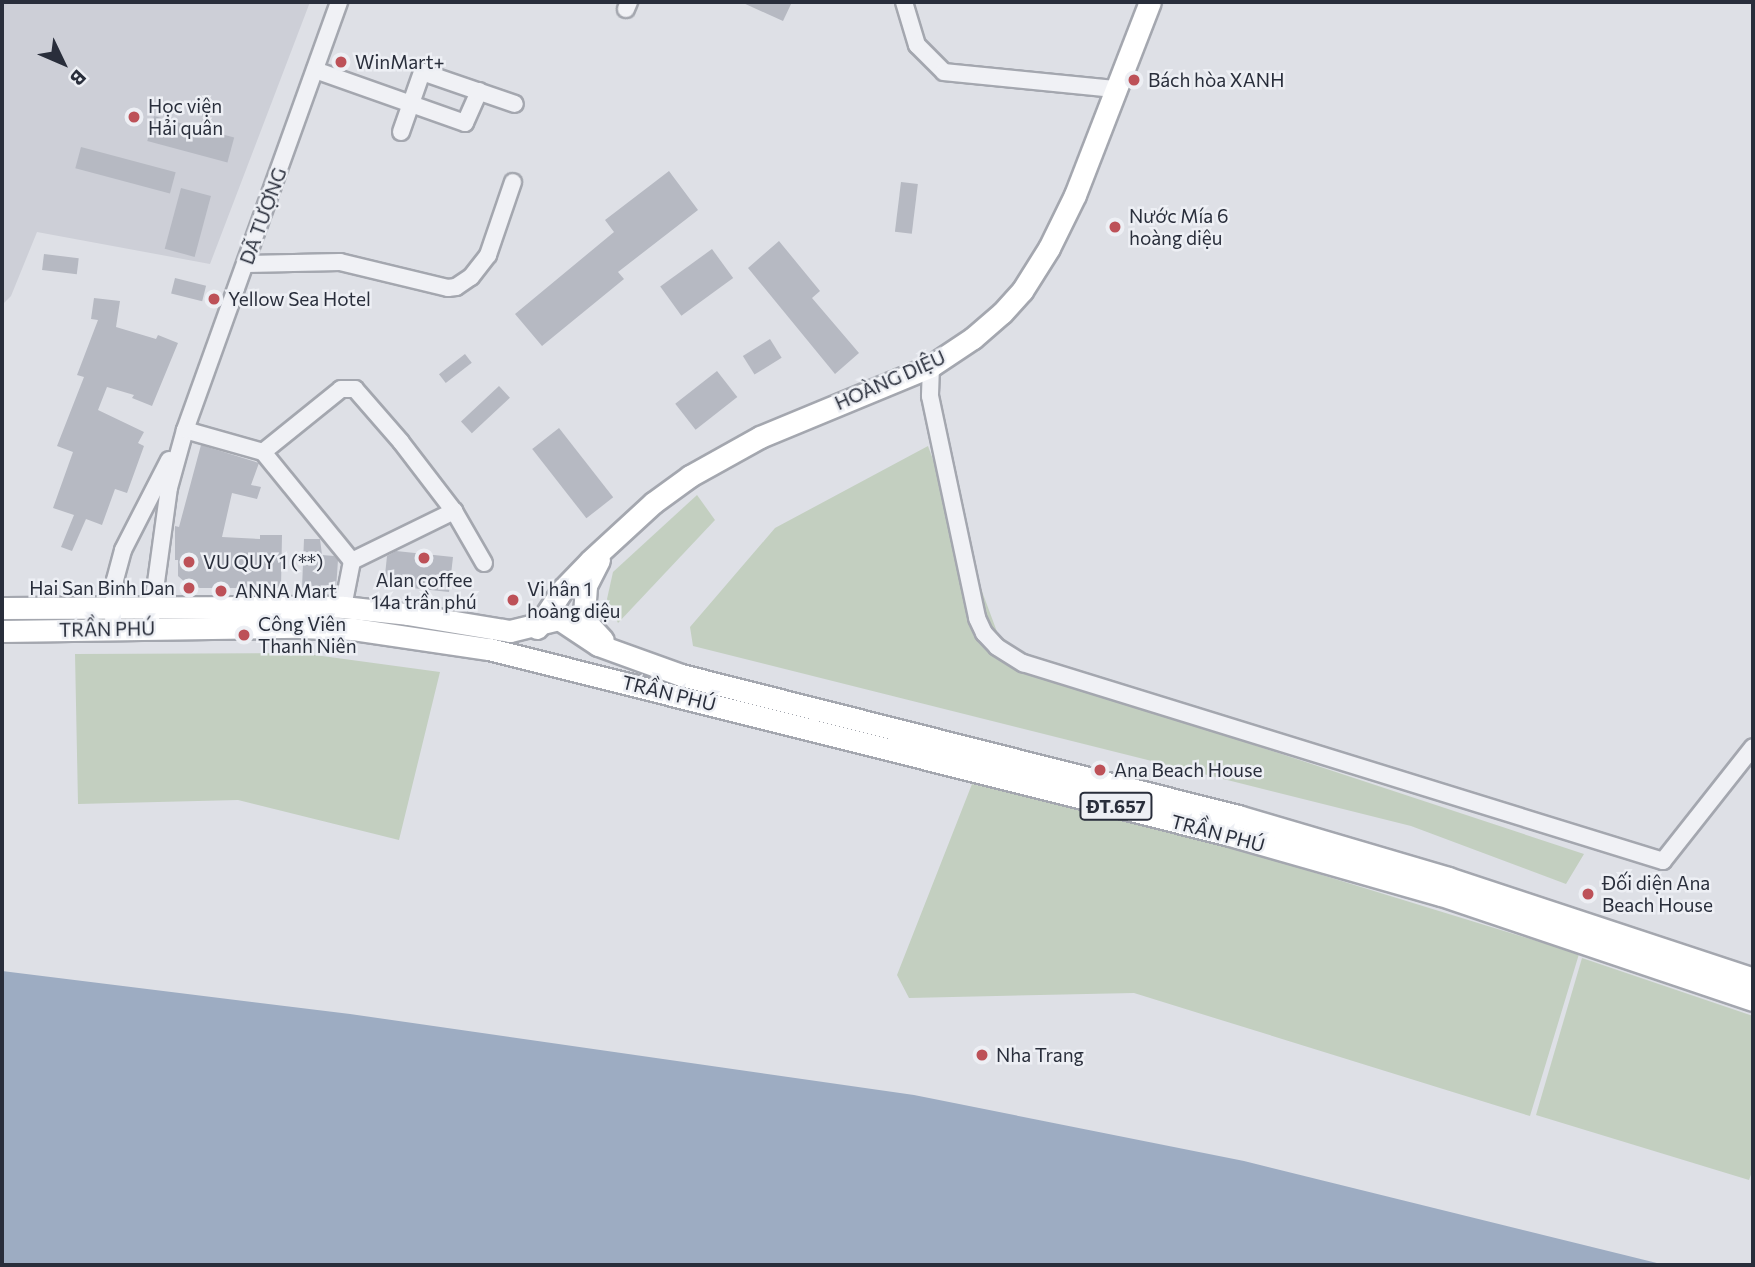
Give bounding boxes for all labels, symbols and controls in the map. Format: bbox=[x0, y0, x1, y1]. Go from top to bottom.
north arrow bbox=[28, 28, 98, 98]
place label: WinMart+ bbox=[355, 51, 445, 73]
marker: WinMart+ bbox=[333, 54, 349, 70]
text: B bbox=[66, 65, 91, 90]
place label: Bách hòa XANH bbox=[1148, 69, 1284, 91]
marker: Bách hòa XANH bbox=[1126, 72, 1142, 88]
place label: Học viện Hải quân bbox=[148, 95, 223, 139]
marker: Học viện Hải quân bbox=[126, 109, 142, 125]
street label: DÃ TƯỢNG bbox=[235, 165, 291, 267]
place label: Nước Mía 6 hoàng diệu bbox=[1129, 205, 1228, 249]
marker: Nước Mía 6 hoàng diệu bbox=[1107, 219, 1123, 235]
place label: Yellow Sea Hotel bbox=[228, 288, 371, 310]
marker: Yellow Sea Hotel bbox=[206, 291, 222, 307]
street label: HOÀNG DIỆU bbox=[831, 345, 949, 415]
marker: Alan coffee 14a trần phú bbox=[416, 550, 432, 566]
place label: VU QUY 1 (**) bbox=[203, 551, 323, 573]
marker: VU QUY 1 (**) bbox=[181, 554, 197, 570]
place label: Alan coffee 14a trần phú bbox=[371, 569, 477, 613]
place label: Hai San Binh Dan bbox=[29, 577, 175, 599]
place label: Vi hân 1 hoàng diệu bbox=[527, 578, 620, 622]
marker: Hai San Binh Dan bbox=[181, 580, 197, 596]
place label: ANNA Mart bbox=[235, 580, 337, 602]
marker: ANNA Mart bbox=[213, 583, 229, 599]
marker: Vi hân 1 hoàng diệu bbox=[505, 592, 521, 608]
place label: Công Viên Thanh Niên bbox=[258, 613, 357, 657]
street label: TRẦN PHÚ bbox=[59, 617, 155, 641]
marker: Công Viên Thanh Niên bbox=[236, 627, 252, 643]
street label: TRẦN PHÚ bbox=[620, 670, 718, 716]
place label: Ana Beach House bbox=[1114, 759, 1263, 781]
marker: Ana Beach House bbox=[1092, 762, 1108, 778]
road number: ĐT.657 bbox=[1079, 792, 1153, 820]
street label: TRẦN PHÚ bbox=[1169, 810, 1267, 856]
place label: Đối diện Ana Beach House bbox=[1602, 872, 1713, 916]
marker: Đối diện Ana Beach House bbox=[1580, 886, 1596, 902]
place label: Nha Trang bbox=[996, 1044, 1084, 1066]
marker: Nha Trang bbox=[974, 1047, 990, 1063]

